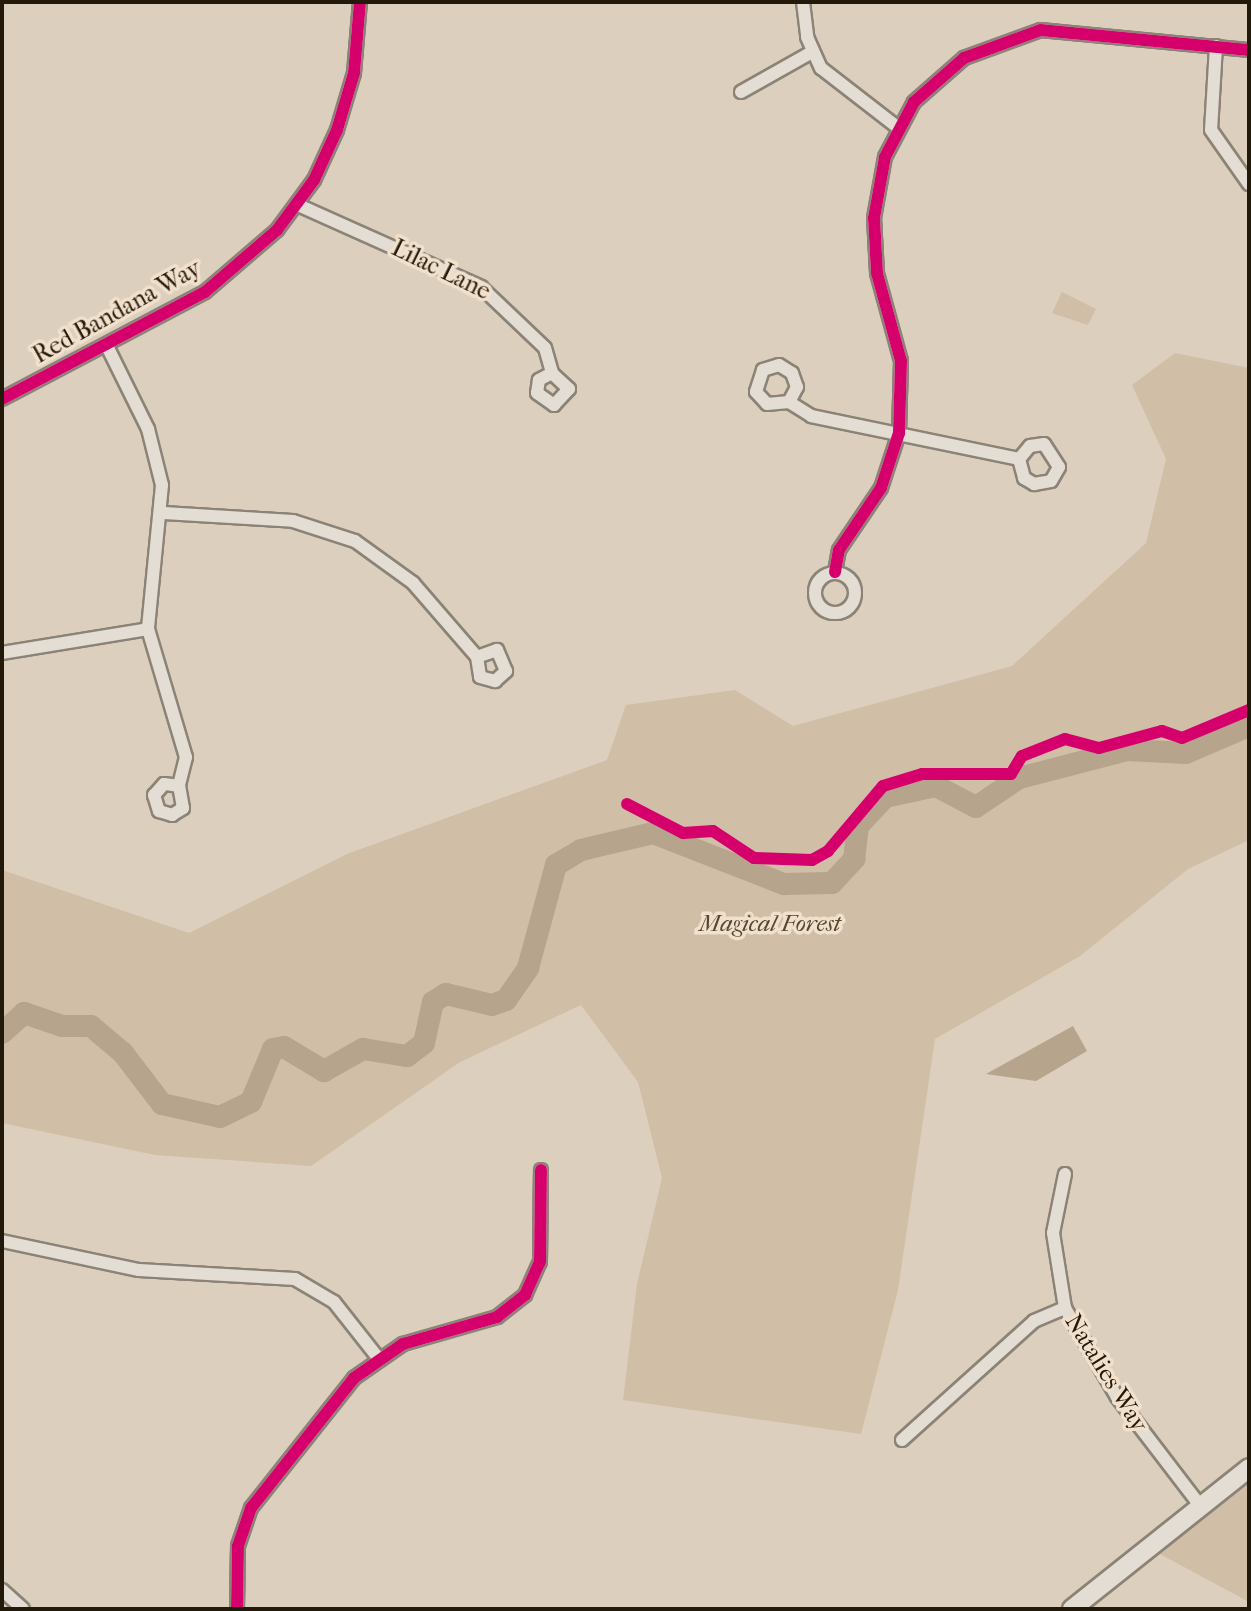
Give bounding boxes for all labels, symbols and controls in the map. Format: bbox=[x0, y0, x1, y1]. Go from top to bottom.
street label: Lilac Lane bbox=[387, 234, 495, 306]
street label: Red Bandana Way bbox=[28, 254, 206, 370]
park label: Magical Forest bbox=[699, 910, 841, 938]
street label: Natalies Way bbox=[1058, 1309, 1154, 1437]

